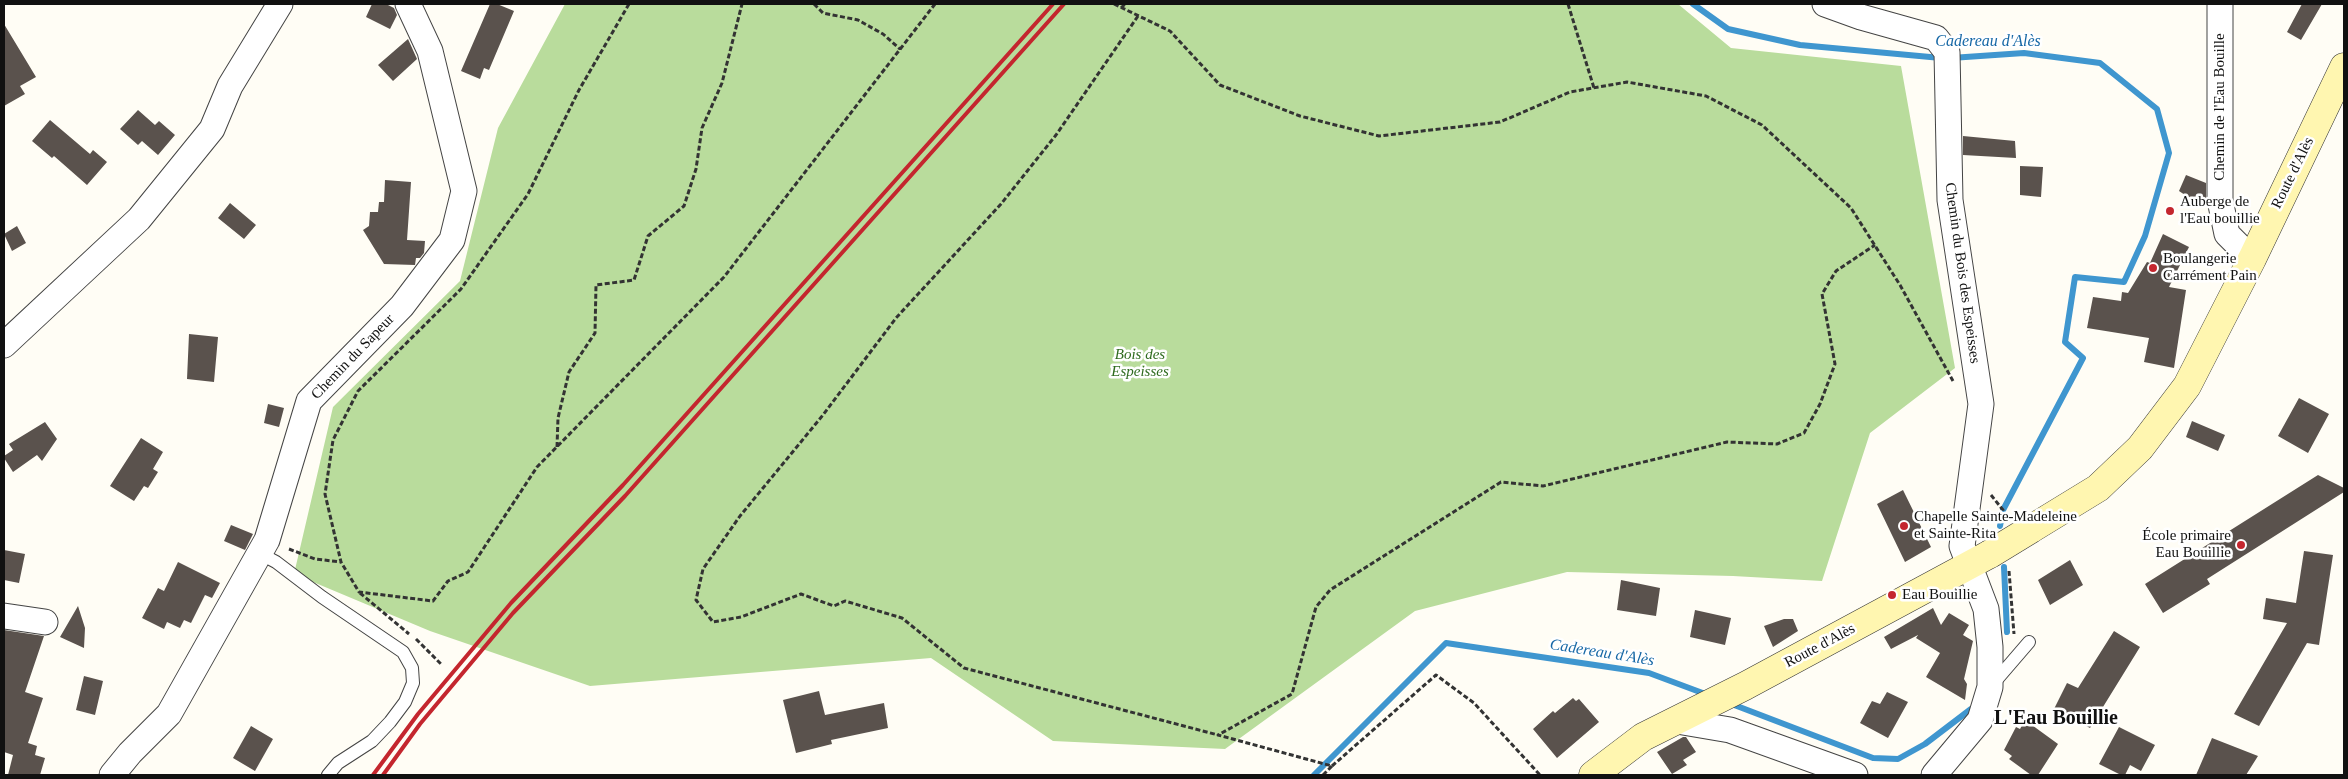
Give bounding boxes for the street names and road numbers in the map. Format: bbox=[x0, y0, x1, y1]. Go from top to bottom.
street label: Chemin de l'Eau Bouille bbox=[2211, 33, 2229, 181]
street label: Route d'Alès bbox=[2268, 134, 2318, 212]
street label: Chemin du Bois des Espeisses bbox=[1940, 181, 1984, 365]
street label: Chemin du Sapeur bbox=[308, 311, 398, 403]
street label: Route d'Alès bbox=[1782, 620, 1858, 672]

